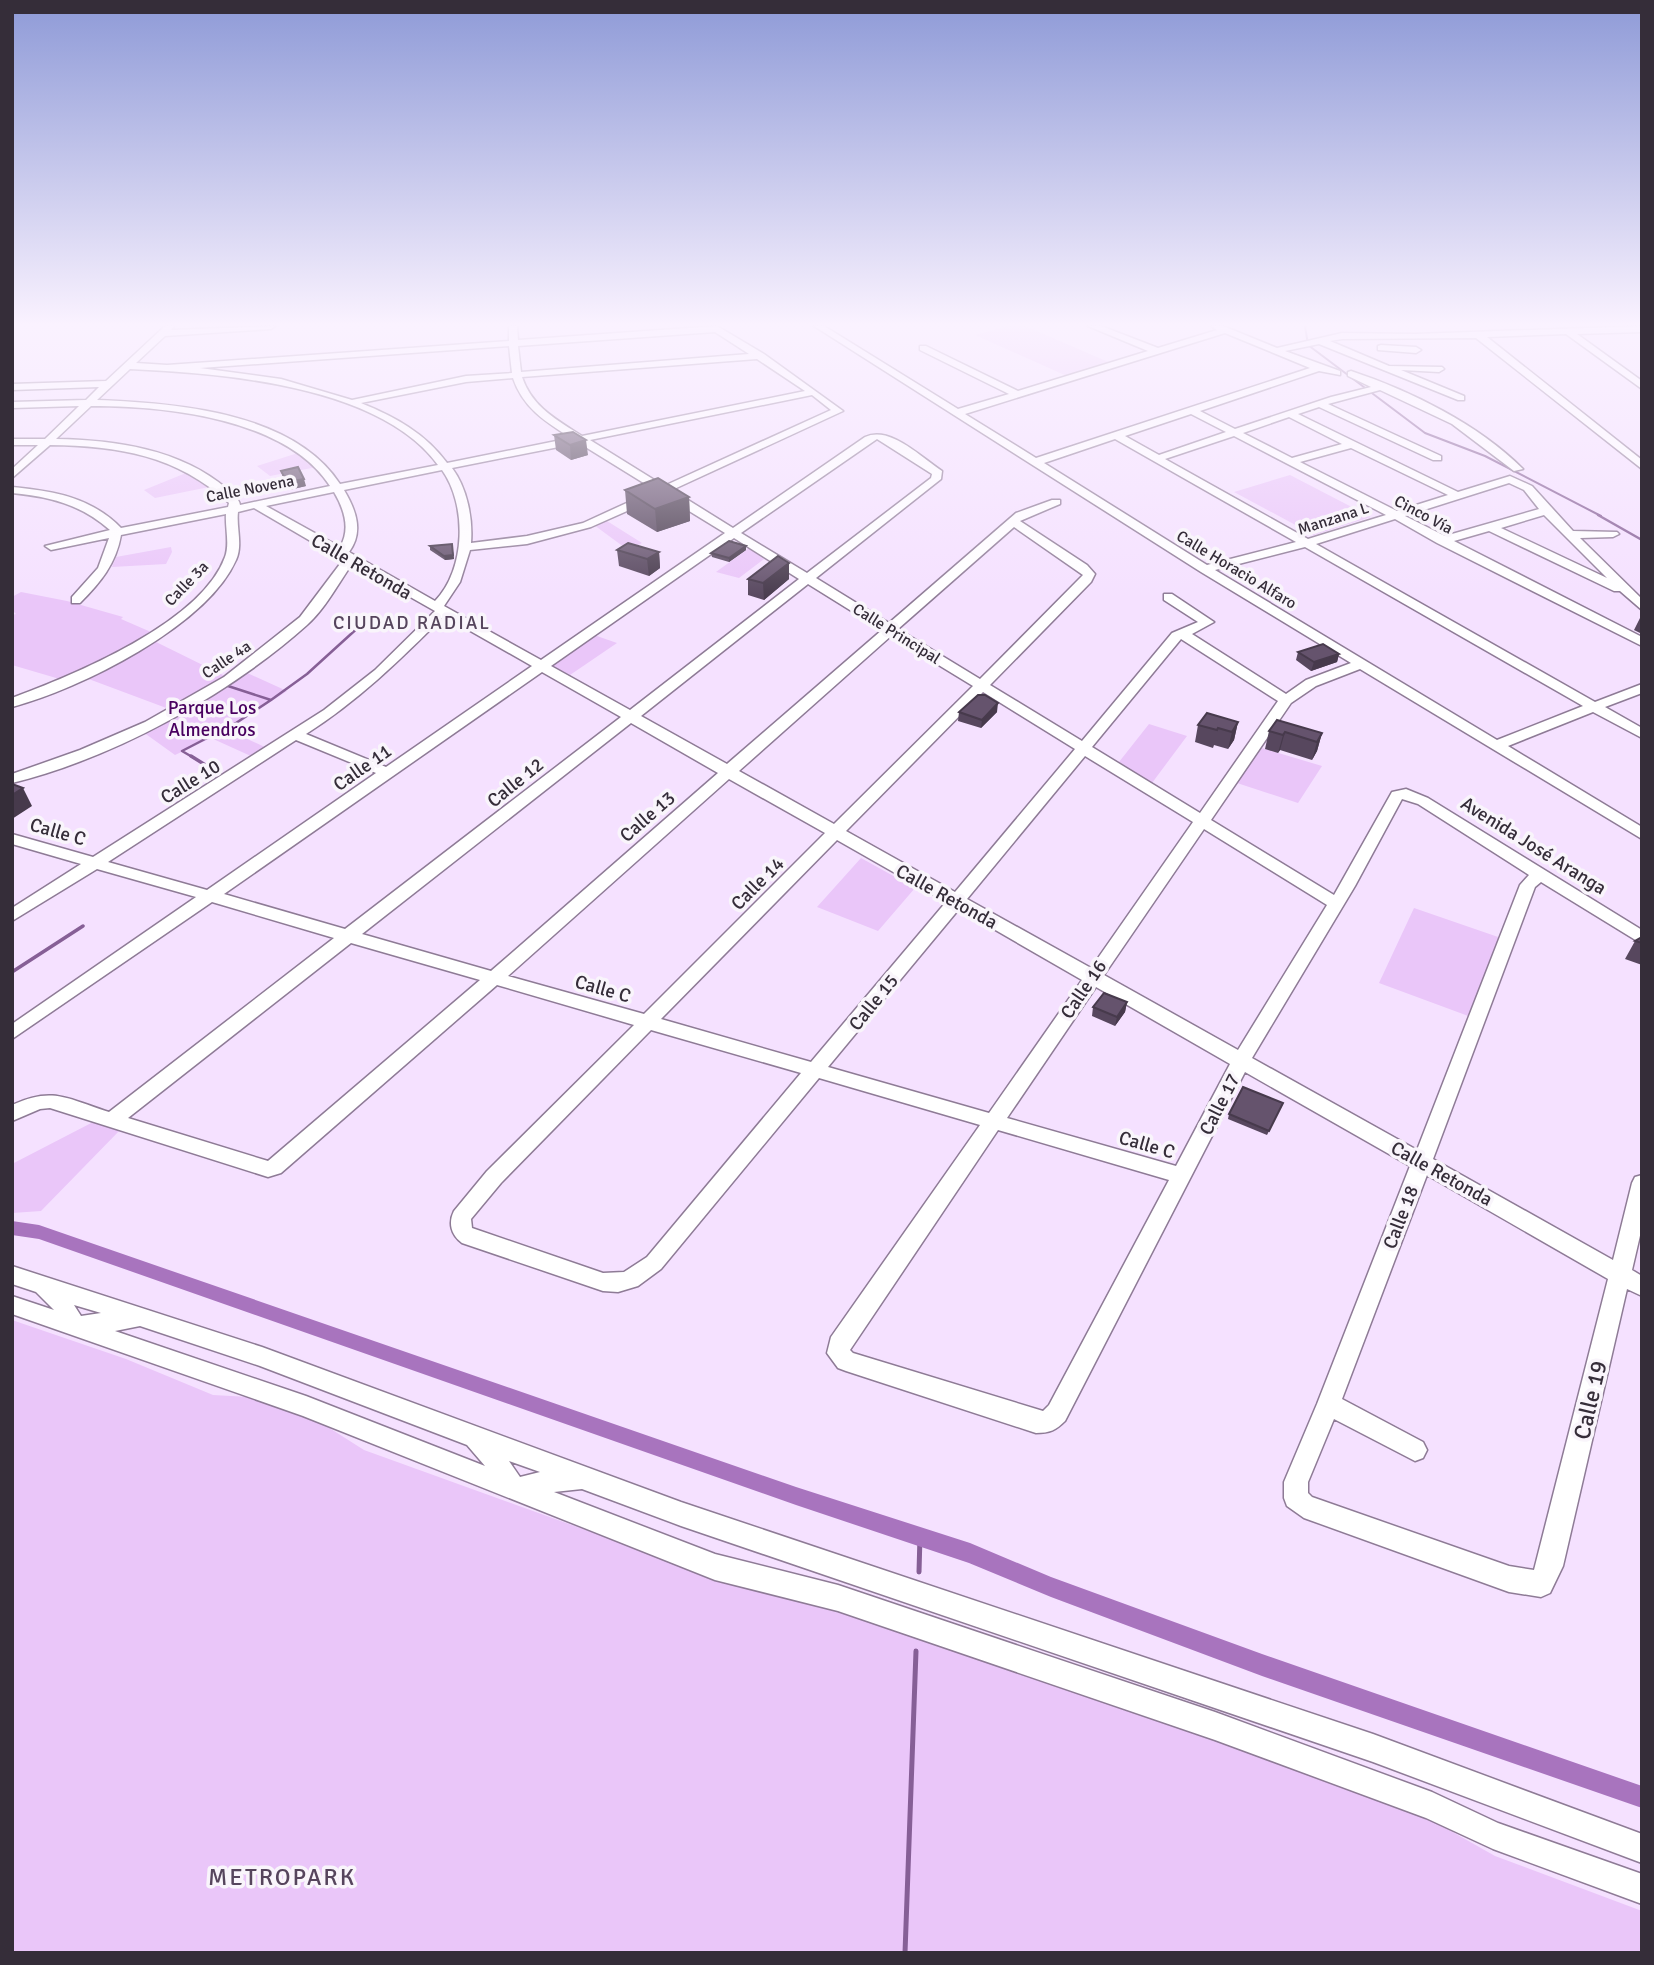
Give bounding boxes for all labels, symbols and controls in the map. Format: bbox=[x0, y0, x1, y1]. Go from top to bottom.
street label: Calle Novena bbox=[205, 471, 296, 507]
street label: Cinco Vía bbox=[1391, 491, 1456, 539]
street label: Manzana L bbox=[1295, 498, 1371, 540]
street label: Calle Horacio Alfaro bbox=[1173, 526, 1300, 614]
street label: Calle Retonda bbox=[307, 528, 416, 605]
street label: Calle 3a bbox=[160, 557, 213, 610]
street label: Calle Principal bbox=[849, 599, 944, 669]
district label: CIUDAD RADIAL bbox=[333, 611, 491, 635]
street label: Calle 4a bbox=[198, 636, 255, 684]
park label: Parque Los Almendros bbox=[168, 696, 256, 742]
street label: Calle 11 bbox=[329, 739, 396, 797]
street label: Calle 12 bbox=[482, 753, 549, 813]
street label: Calle 10 bbox=[156, 754, 225, 809]
street label: Calle 13 bbox=[615, 786, 680, 847]
street label: Avenida José Aranga bbox=[1456, 791, 1611, 900]
street label: Calle C bbox=[27, 813, 88, 851]
street label: Calle 14 bbox=[726, 852, 790, 916]
street label: Calle Retonda bbox=[891, 859, 1002, 935]
street label: Calle 16 bbox=[1055, 956, 1112, 1024]
street label: Calle 15 bbox=[844, 969, 904, 1036]
street label: Calle C bbox=[572, 970, 633, 1008]
street label: Calle 17 bbox=[1194, 1070, 1246, 1139]
street label: Calle C bbox=[1116, 1126, 1177, 1164]
street label: Calle Retonda bbox=[1386, 1136, 1497, 1212]
street label: Calle 18 bbox=[1378, 1182, 1424, 1252]
street label: Calle 19 bbox=[1567, 1358, 1614, 1442]
district label: METROPARK bbox=[208, 1862, 356, 1892]

